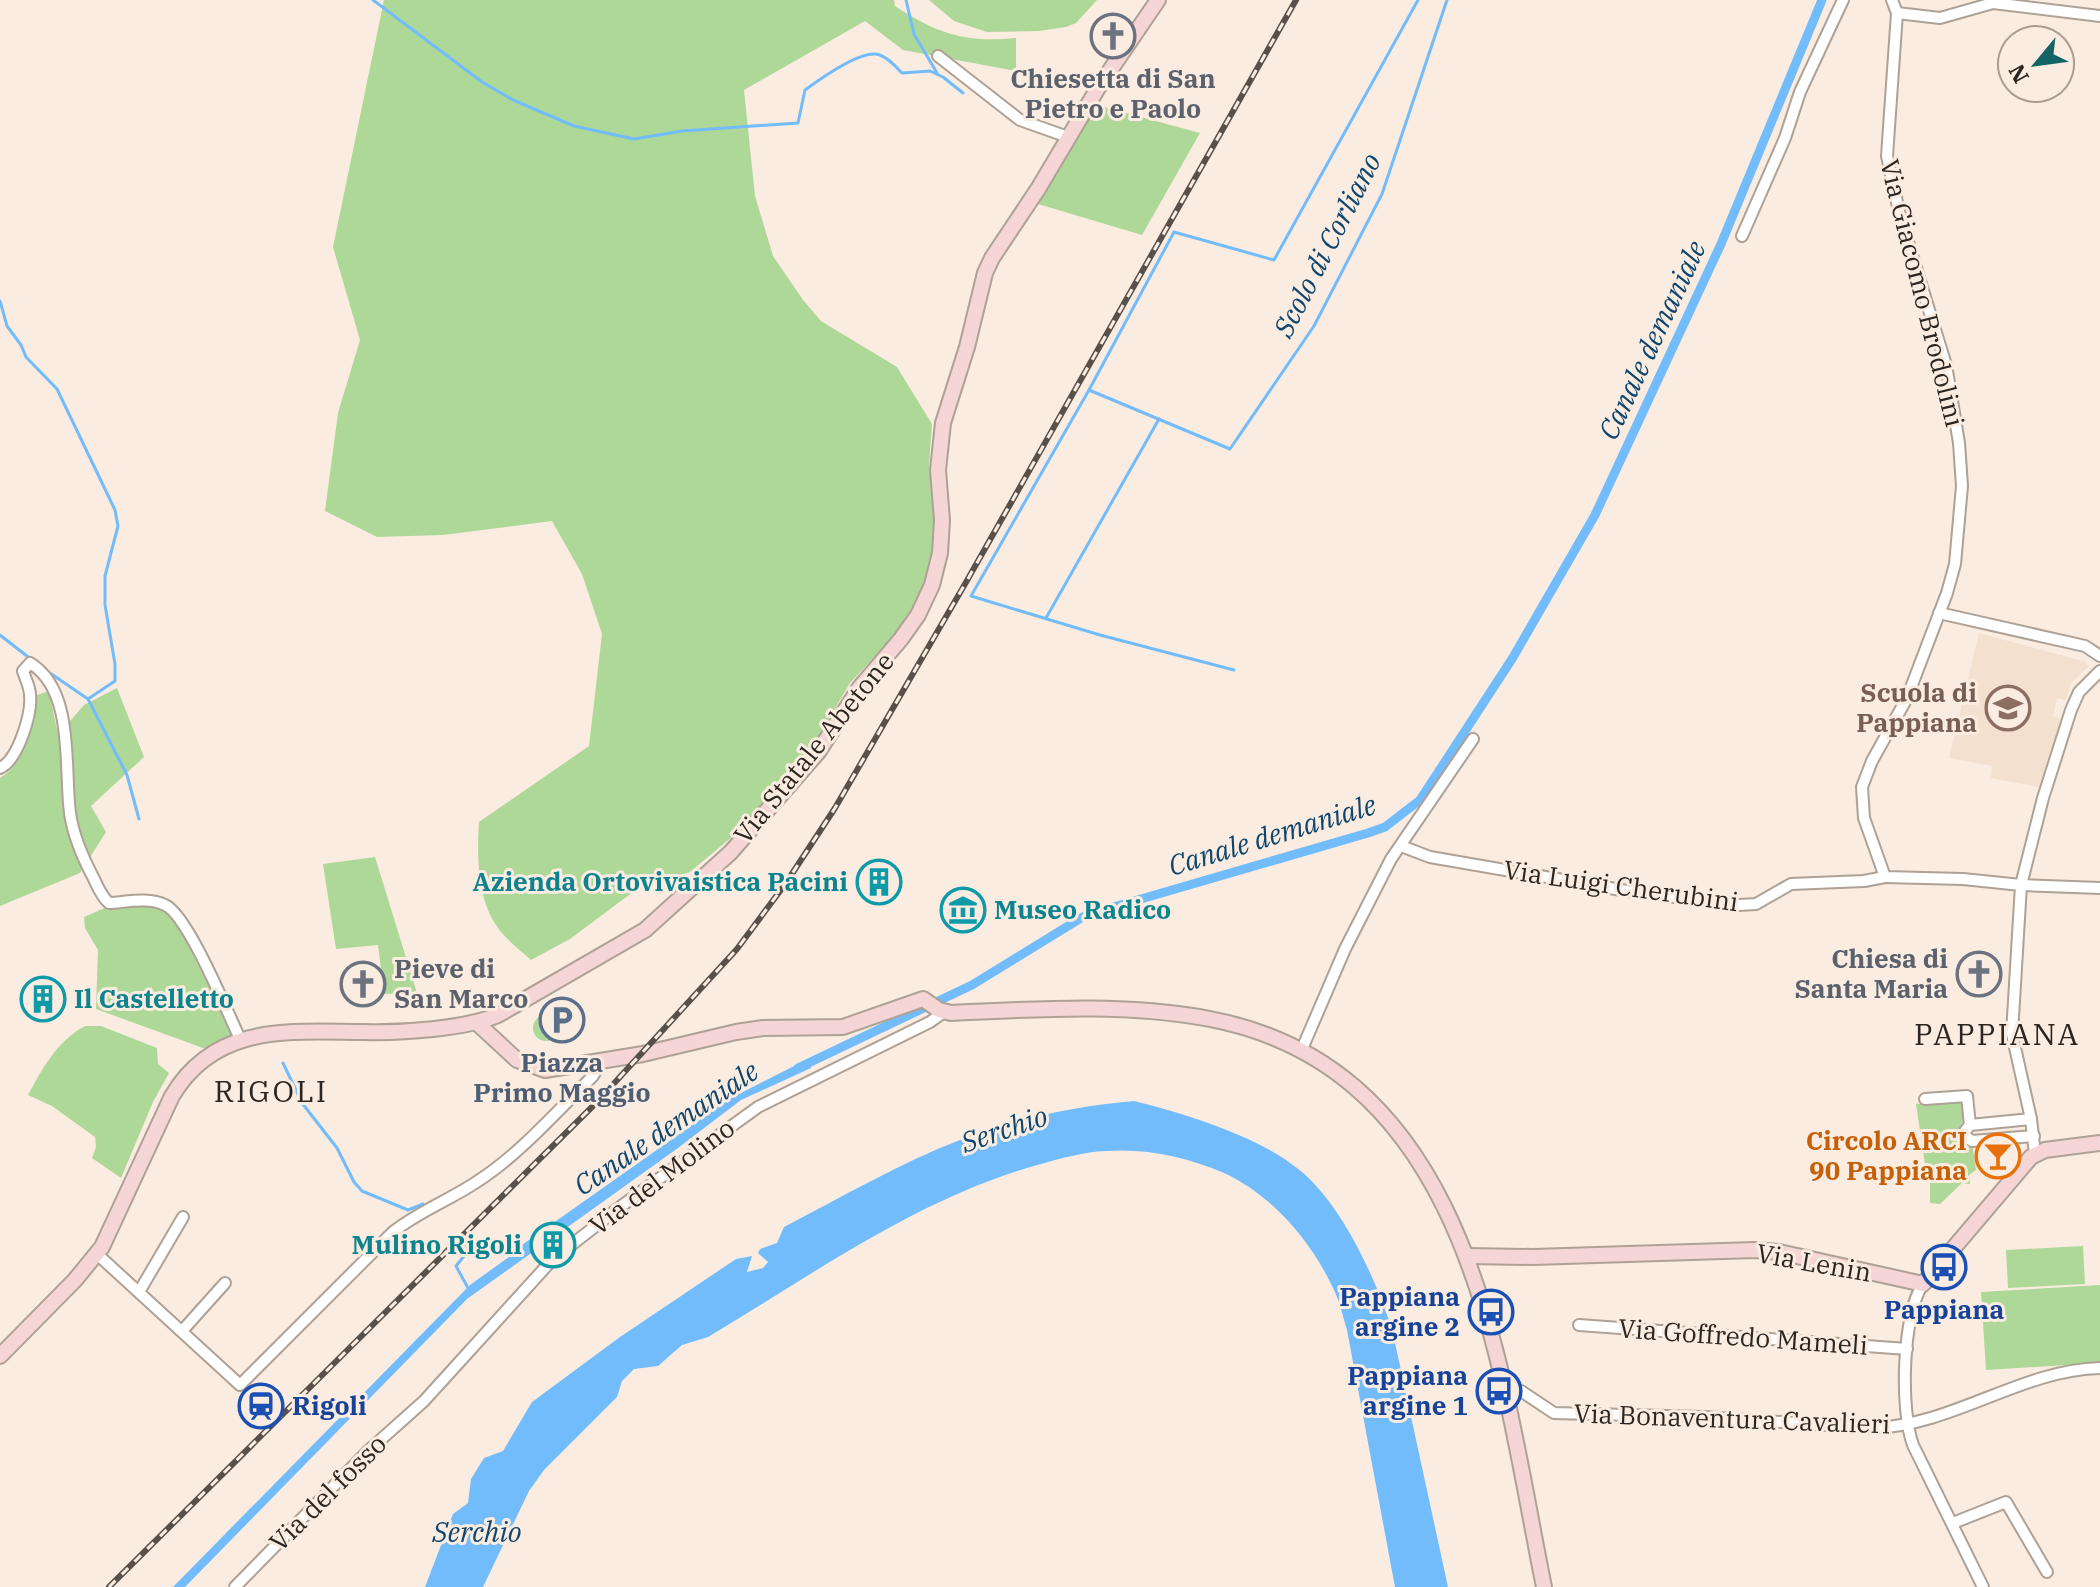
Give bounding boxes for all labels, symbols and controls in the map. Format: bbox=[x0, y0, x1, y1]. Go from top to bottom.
church icon: Chiesetta di San Pietro e Paolo bbox=[1089, 12, 1137, 60]
north arrow bbox=[1996, 24, 2076, 104]
text: N bbox=[2001, 59, 2035, 89]
place label: Chiesetta di San Pietro e Paolo bbox=[1010, 61, 1216, 125]
water label: Scolo di Corliano bbox=[1264, 146, 1389, 344]
street label: Via Giacomo Brodolini bbox=[1873, 155, 1973, 430]
water label: Canale demaniale bbox=[1589, 234, 1714, 445]
street label: Via Statale Abetone bbox=[726, 645, 901, 850]
place label: Scuola di Pappiana bbox=[1856, 675, 1977, 739]
school or university icon: Scuola di Pappiana bbox=[1984, 684, 2032, 732]
water label: Canale demaniale bbox=[1164, 785, 1381, 884]
street label: Via Luigi Cherubini bbox=[1502, 852, 1741, 918]
building icon: Azienda Ortovivaistica Pacini bbox=[855, 858, 903, 906]
place label: Azienda Ortovivaistica Pacini bbox=[473, 864, 848, 898]
museum icon: Museo Radico bbox=[939, 886, 987, 934]
place label: Museo Radico bbox=[994, 892, 1171, 926]
place label: Chiesa di Santa Maria bbox=[1794, 941, 1948, 1005]
church icon: Chiesa di Santa Maria bbox=[1955, 950, 2003, 998]
place label: Pieve di San Marco bbox=[394, 951, 528, 1015]
church icon: Pieve di San Marco bbox=[339, 960, 387, 1008]
building icon: Il Castelletto bbox=[19, 975, 67, 1023]
place label: Il Castelletto bbox=[74, 981, 234, 1015]
parking icon: Piazza Primo Maggio bbox=[538, 996, 586, 1044]
district label: PAPPIANA bbox=[1914, 1014, 2080, 1053]
place label: Piazza Primo Maggio bbox=[473, 1045, 651, 1109]
water label: Canale demaniale bbox=[566, 1052, 766, 1203]
district label: RIGOLI bbox=[214, 1071, 328, 1110]
water label: Serchio bbox=[955, 1096, 1052, 1161]
street label: Via del Molino bbox=[582, 1110, 741, 1242]
place label: Circolo ARCI 90 Pappiana bbox=[1806, 1123, 1967, 1187]
bar icon: Circolo ARCI 90 Pappiana bbox=[1974, 1132, 2022, 1180]
building icon: Mulino Rigoli bbox=[529, 1221, 577, 1269]
place label: Mulino Rigoli bbox=[352, 1227, 522, 1261]
street label: Via Lenin bbox=[1754, 1235, 1874, 1289]
bus stop icon: Pappiana bbox=[1920, 1243, 1968, 1291]
place label: Pappiana argine 2 bbox=[1339, 1279, 1460, 1343]
bus stop icon: Pappiana argine 2 bbox=[1467, 1288, 1515, 1336]
place label: Pappiana bbox=[1884, 1292, 2004, 1326]
street label: Via Goffredo Mameli bbox=[1617, 1310, 1869, 1362]
place label: Pappiana argine 1 bbox=[1347, 1358, 1468, 1422]
bus stop icon: Pappiana argine 1 bbox=[1475, 1367, 1523, 1415]
station icon: Rigoli bbox=[237, 1382, 285, 1430]
place label: Rigoli bbox=[292, 1388, 367, 1422]
street label: Via Bonaventura Cavalieri bbox=[1573, 1395, 1891, 1441]
street label: Via del fosso bbox=[262, 1427, 393, 1558]
water label: Serchio bbox=[431, 1513, 522, 1550]

